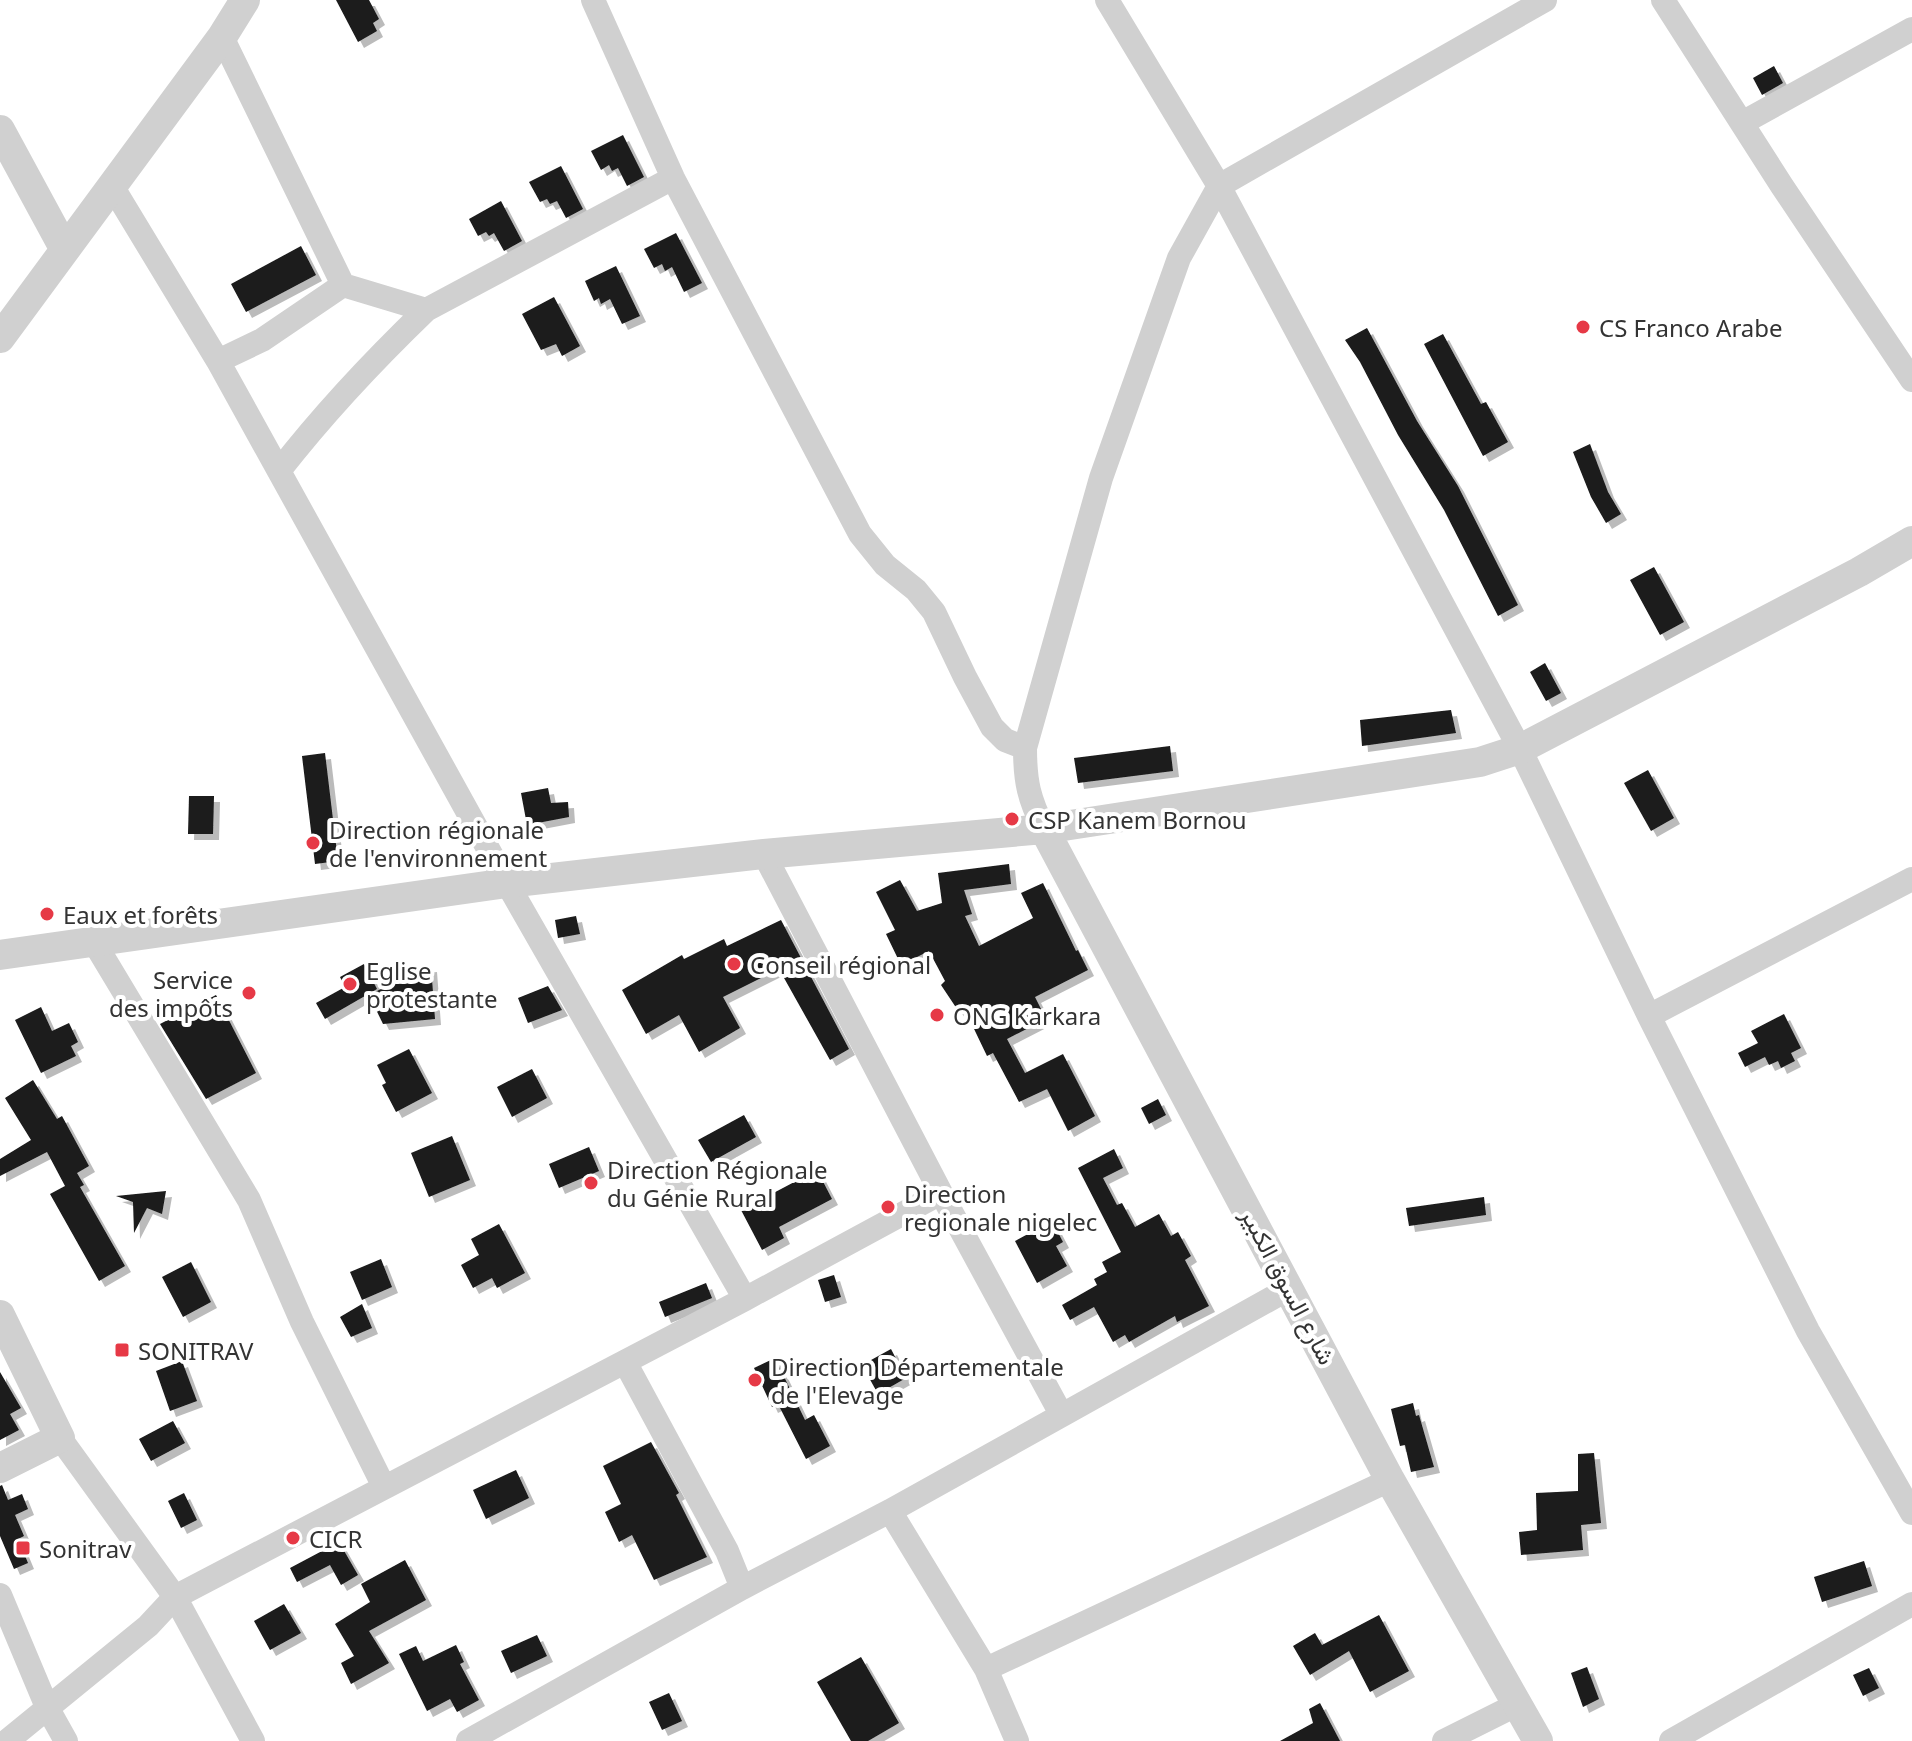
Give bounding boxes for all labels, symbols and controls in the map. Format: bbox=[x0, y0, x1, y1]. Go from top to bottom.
place label: CS Franco Arabe bbox=[1599, 311, 1783, 344]
marker: CS Franco Arabe bbox=[1574, 318, 1592, 336]
place label: CSP Kanem Bornou bbox=[1028, 803, 1247, 836]
marker: CSP Kanem Bornou bbox=[1003, 810, 1021, 828]
place label: Direction régionale de l'environnement bbox=[329, 813, 547, 874]
marker: Direction régionale de l'environnement bbox=[304, 834, 322, 852]
place label: Eaux et forêts bbox=[63, 898, 218, 931]
marker: Eaux et forêts bbox=[38, 905, 56, 923]
place label: Conseil régional bbox=[750, 948, 931, 981]
place label: Eglise protestante bbox=[366, 954, 498, 1015]
marker: Conseil régional bbox=[725, 955, 743, 973]
place label: Service des impôts bbox=[109, 963, 233, 1024]
marker: Eglise protestante bbox=[341, 975, 359, 993]
marker: Service des impôts bbox=[240, 984, 258, 1002]
place label: ONG Karkara bbox=[953, 999, 1101, 1032]
marker: ONG Karkara bbox=[928, 1006, 946, 1024]
place label: Direction Régionale du Génie Rural bbox=[607, 1153, 828, 1214]
marker: Direction Régionale du Génie Rural bbox=[582, 1174, 600, 1192]
place label: Direction regionale nigelec bbox=[904, 1177, 1097, 1238]
marker: Direction regionale nigelec bbox=[879, 1198, 897, 1216]
street label: شارع السوق الكبير bbox=[1233, 1201, 1344, 1370]
place label: SONITRAV bbox=[138, 1334, 254, 1367]
marker: SONITRAV bbox=[113, 1341, 131, 1359]
place label: Direction Départementale de l'Elevage bbox=[771, 1350, 1064, 1411]
marker: Direction Départementale de l'Elevage bbox=[746, 1371, 764, 1389]
place label: CICR bbox=[309, 1522, 362, 1555]
marker: CICR bbox=[284, 1529, 302, 1547]
place label: Sonitrav bbox=[39, 1532, 132, 1565]
marker: Sonitrav bbox=[14, 1539, 32, 1557]

